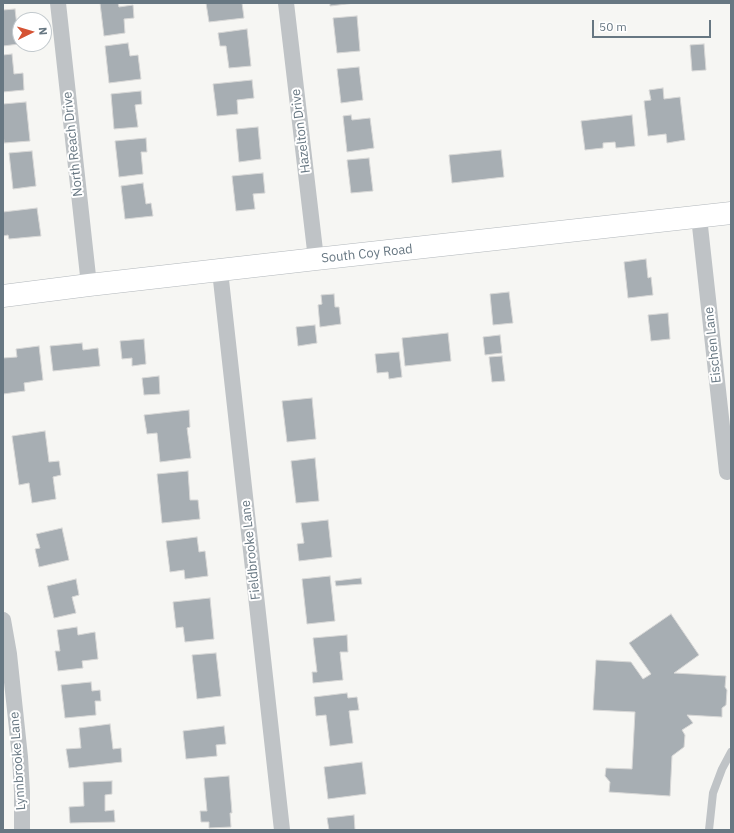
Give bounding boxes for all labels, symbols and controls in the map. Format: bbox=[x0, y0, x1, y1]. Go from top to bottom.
north arrow bbox=[12, 12, 52, 52]
scale bar bbox=[594, 12, 713, 38]
text: 50 m bbox=[599, 19, 627, 34]
text: N bbox=[36, 26, 50, 36]
street label: Hazelton Drive bbox=[288, 88, 314, 174]
street label: North Reach Drive bbox=[60, 91, 86, 197]
street label: South Coy Road bbox=[320, 241, 414, 267]
street label: Eischen Lane bbox=[701, 306, 725, 384]
street label: Fieldbrooke Lane bbox=[238, 499, 264, 601]
street label: Lynnbrooke Lane bbox=[7, 711, 29, 811]

